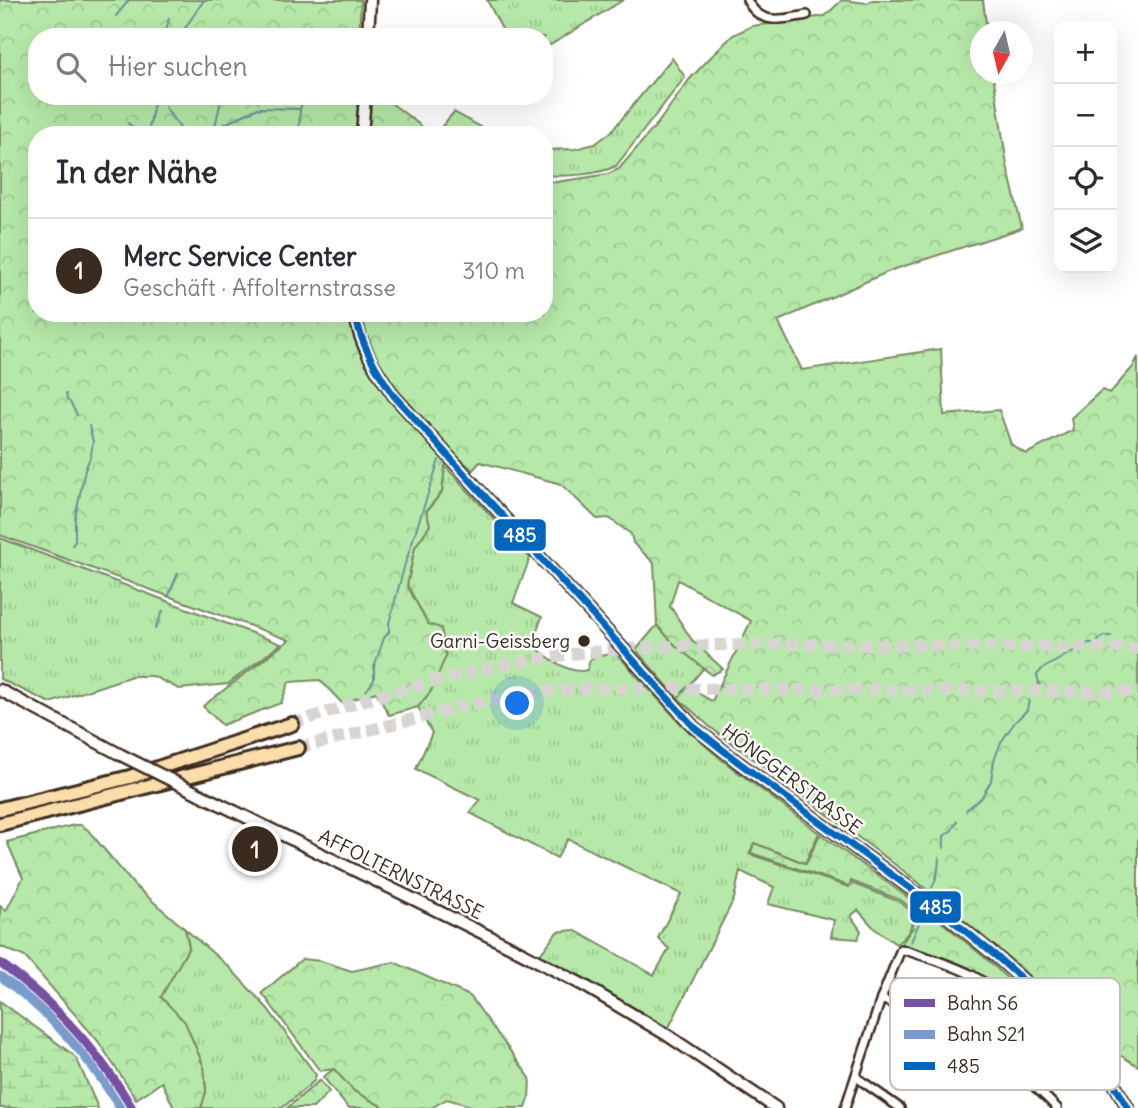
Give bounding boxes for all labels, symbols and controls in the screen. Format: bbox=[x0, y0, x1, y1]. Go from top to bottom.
north arrow bbox=[970, 21, 1033, 84]
map controls bbox=[1054, 21, 1117, 273]
button: + bbox=[1054, 21, 1117, 84]
search box bbox=[28, 28, 553, 105]
icon: search bbox=[52, 48, 90, 86]
text: Hier suchen bbox=[108, 50, 248, 83]
button: − bbox=[1054, 84, 1117, 147]
button: locate bbox=[1054, 147, 1117, 210]
text: In der Nähe bbox=[56, 153, 218, 191]
button: layers bbox=[1054, 210, 1117, 273]
text: Merc Service Center bbox=[123, 240, 357, 273]
text: 1 bbox=[74, 256, 84, 285]
text: 310 m bbox=[462, 256, 525, 285]
text: Geschäft · Affolternstrasse bbox=[123, 273, 396, 302]
line badge: 485 bbox=[493, 518, 547, 552]
text: 485 bbox=[504, 523, 536, 547]
place label: Garni-Geissberg bbox=[430, 629, 570, 653]
marker: Garni-Geissberg bbox=[576, 633, 592, 649]
your location bbox=[500, 686, 534, 720]
street label: HÖNGGERSTRASSE bbox=[717, 718, 867, 840]
pin: 1 bbox=[232, 823, 278, 875]
street label: AFFOLTERNSTRASSE bbox=[315, 824, 487, 924]
line badge: 485 bbox=[909, 890, 962, 924]
text: 485 bbox=[920, 895, 952, 919]
legend bbox=[890, 978, 1120, 1090]
text: Bahn S6 bbox=[947, 991, 1018, 1015]
text: Bahn S21 bbox=[947, 1022, 1025, 1046]
text: 485 bbox=[947, 1054, 980, 1078]

